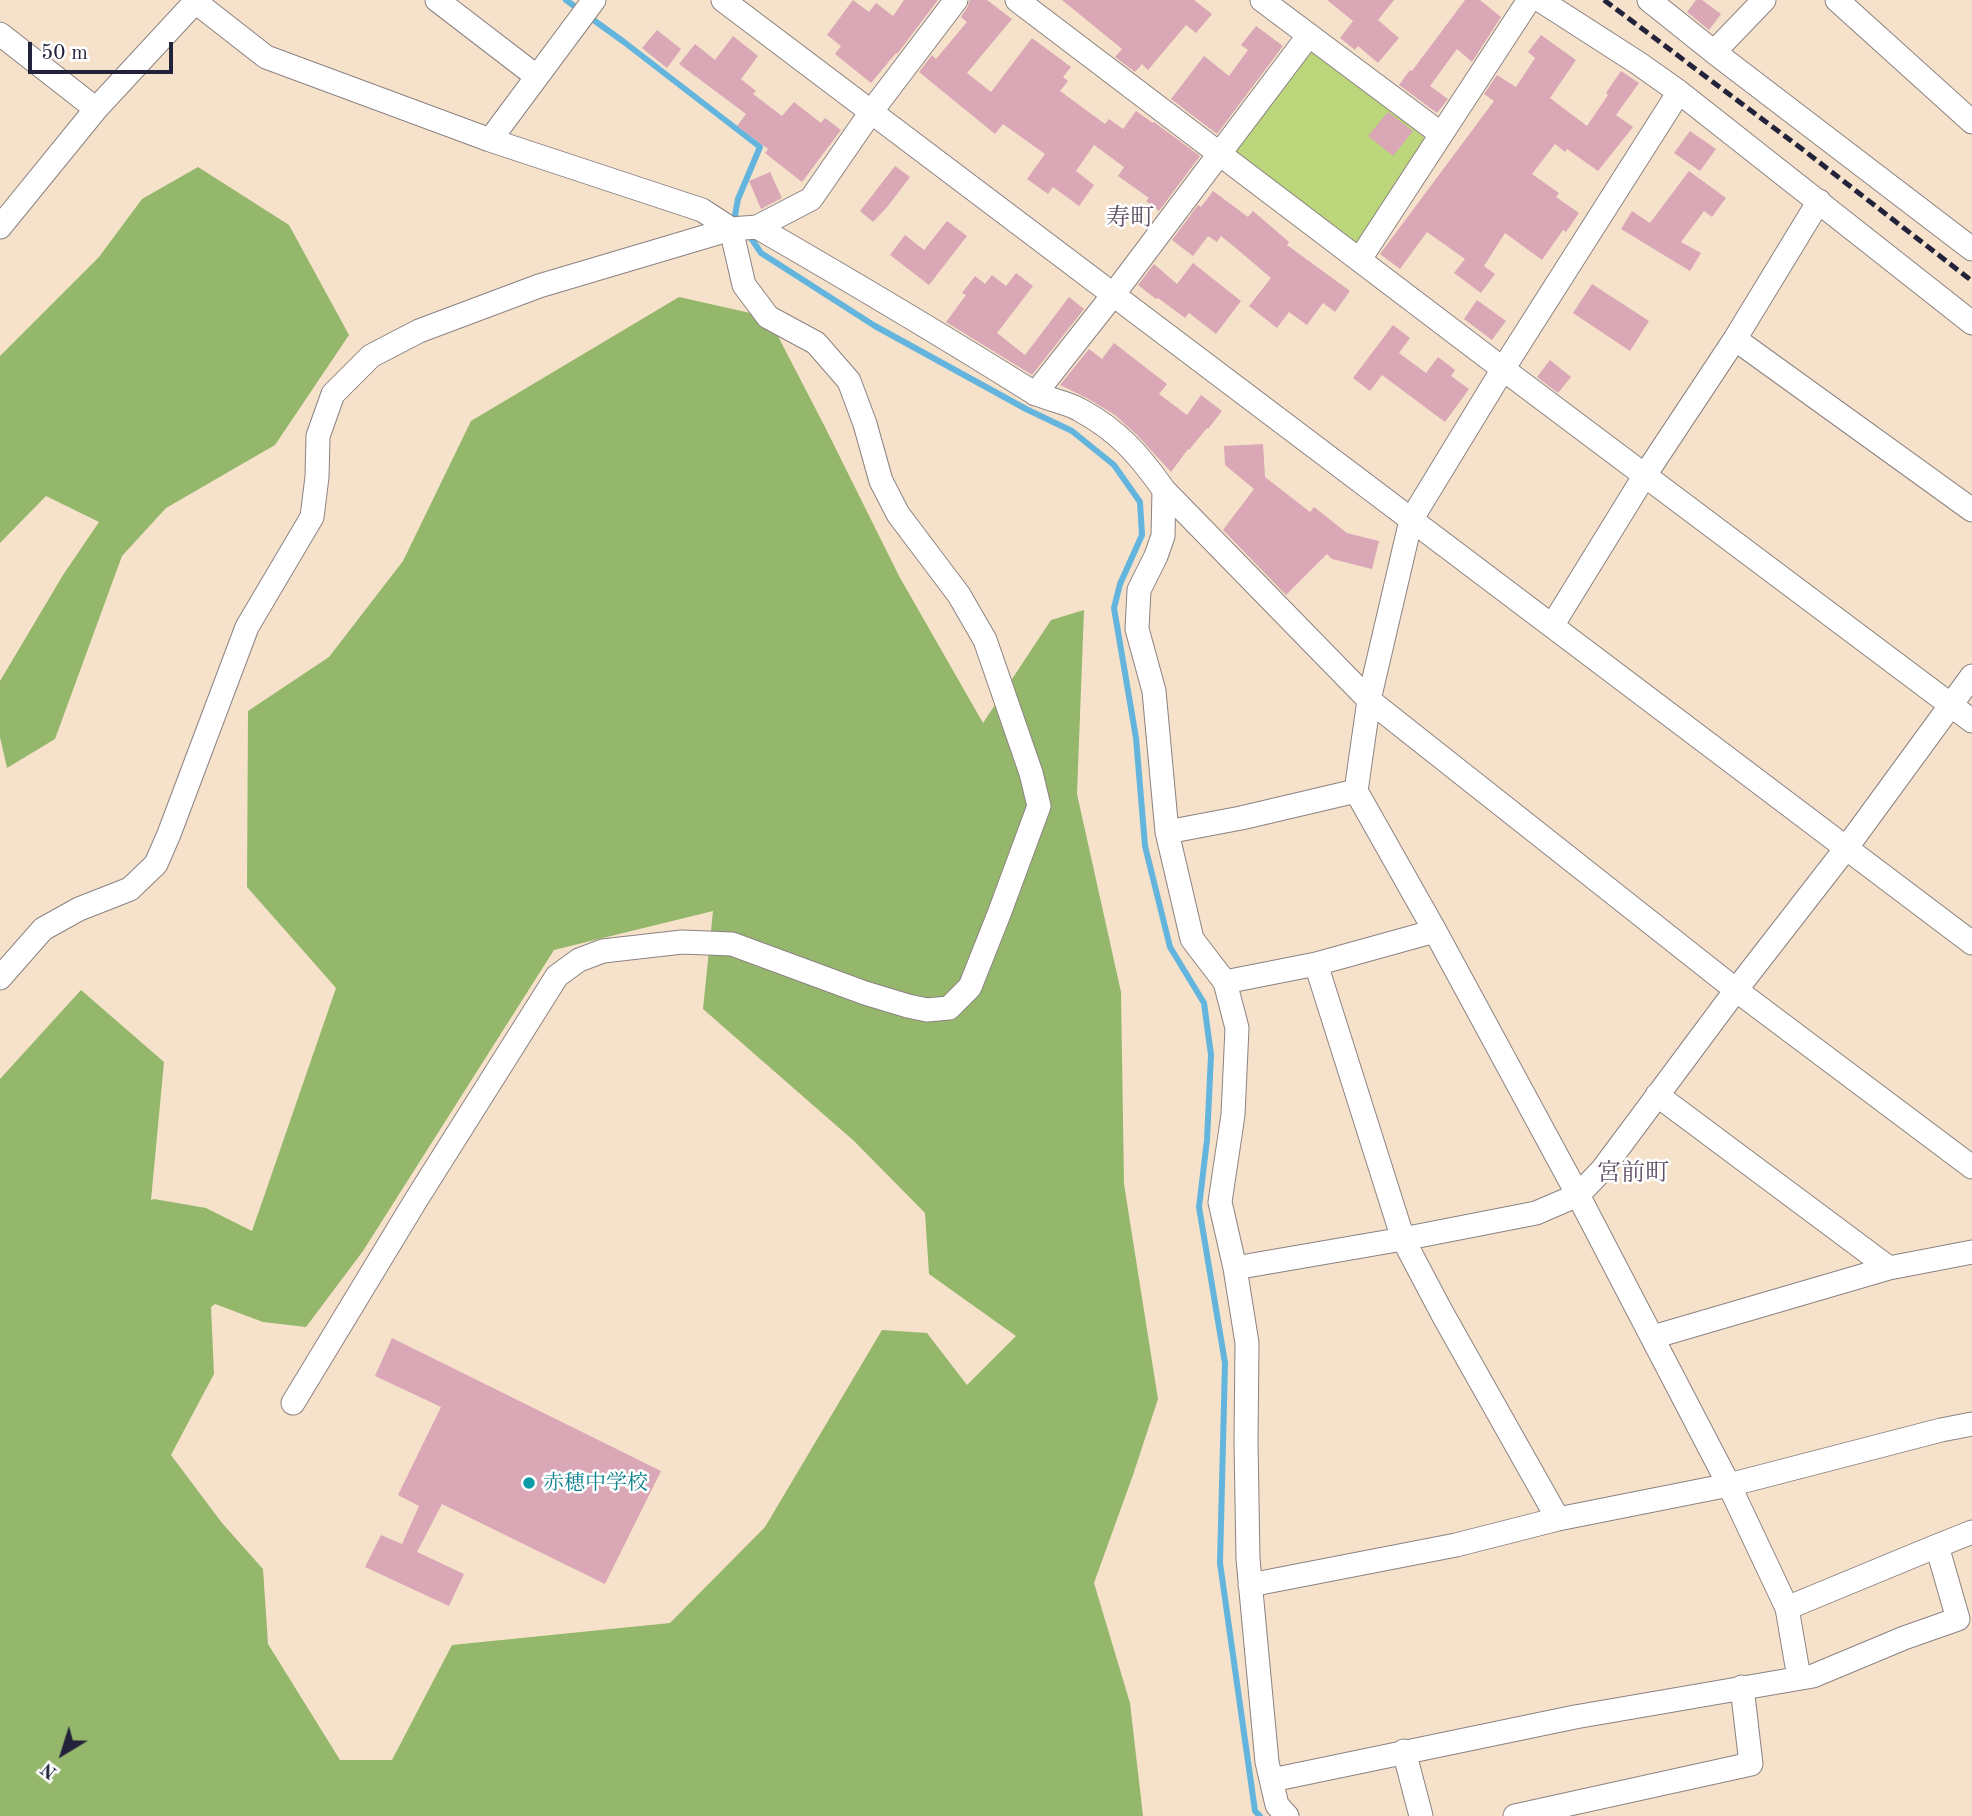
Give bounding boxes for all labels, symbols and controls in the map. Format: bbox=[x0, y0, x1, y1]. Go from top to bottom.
scale bar bbox=[32, 28, 177, 72]
text: 50 m bbox=[41, 43, 88, 64]
district label: 寿町 bbox=[1106, 205, 1154, 233]
district label: 宮前町 bbox=[1597, 1160, 1669, 1188]
place label: 赤穂中学校 bbox=[543, 1470, 648, 1496]
marker: 赤穂中学校 bbox=[521, 1475, 537, 1491]
north arrow bbox=[28, 1718, 98, 1788]
text: N bbox=[38, 1758, 61, 1782]

